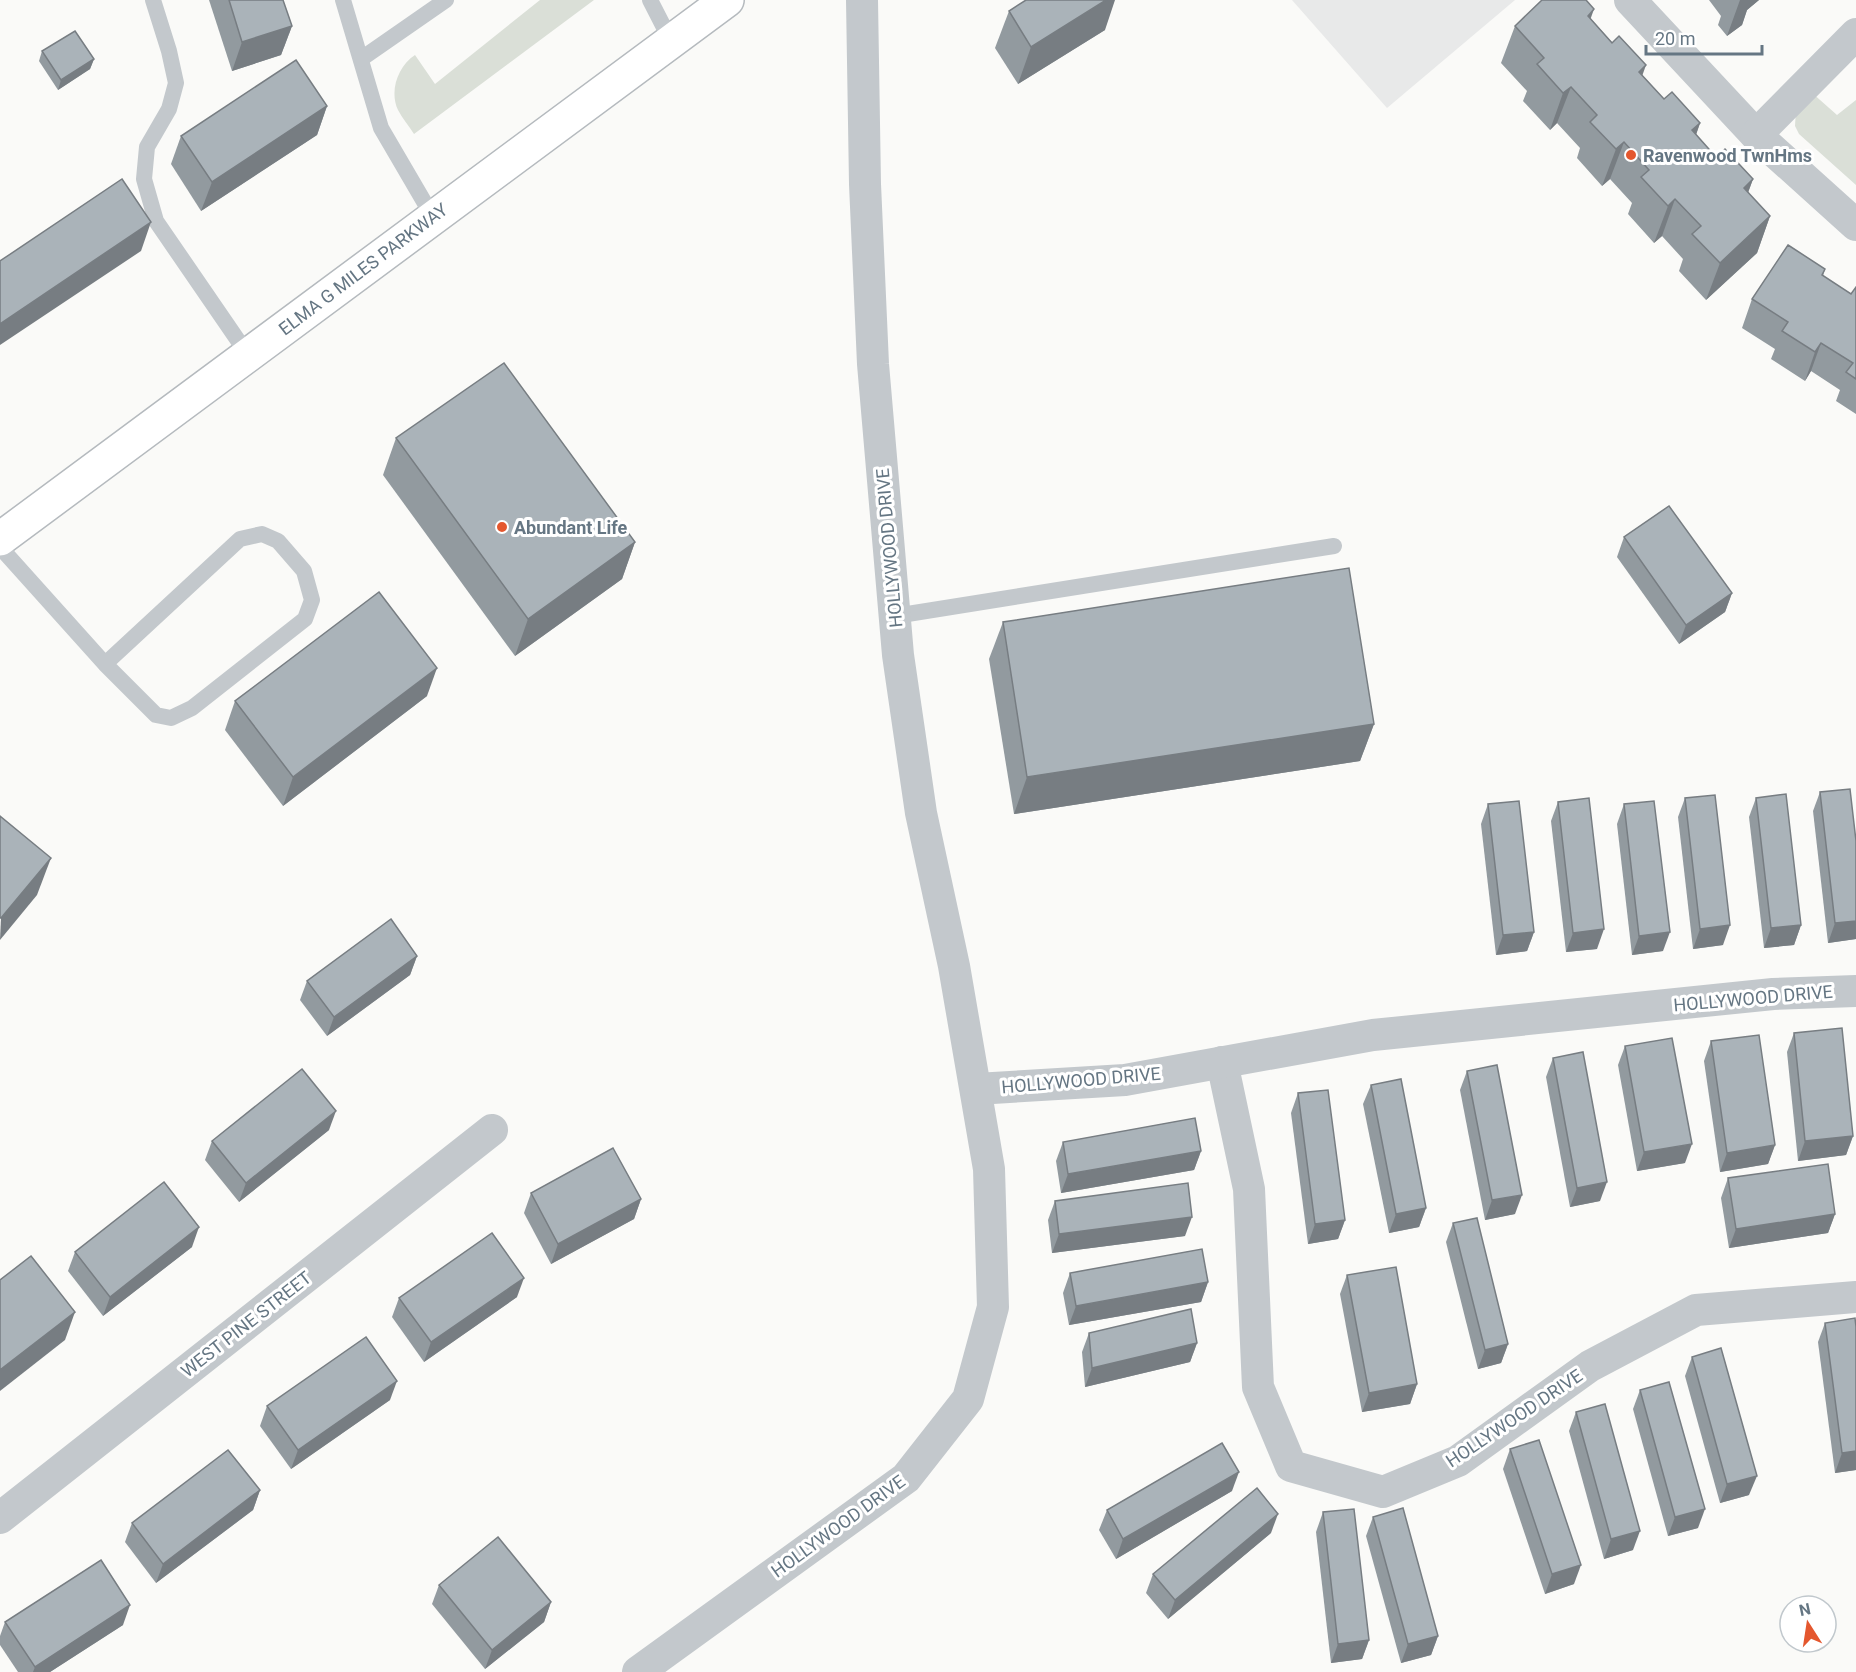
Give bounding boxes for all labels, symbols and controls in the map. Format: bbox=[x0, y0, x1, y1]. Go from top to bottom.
scale bar bbox=[1646, 18, 1762, 56]
text: 20 m bbox=[1655, 28, 1695, 49]
place label: Ravenwood TwnHms bbox=[1643, 145, 1812, 166]
marker: Ravenwood TwnHms bbox=[1624, 148, 1638, 162]
street label: ELMA G MILES PARKWAY bbox=[274, 199, 452, 339]
street label: HOLLYWOOD DRIVE bbox=[872, 467, 906, 629]
place label: Abundant Life bbox=[514, 517, 628, 538]
marker: Abundant Life bbox=[495, 520, 509, 534]
street label: HOLLYWOOD DRIVE bbox=[1672, 981, 1834, 1015]
street label: HOLLYWOOD DRIVE bbox=[1000, 1063, 1162, 1097]
street label: WEST PINE STREET bbox=[177, 1266, 315, 1381]
street label: HOLLYWOOD DRIVE bbox=[1442, 1365, 1586, 1471]
street label: HOLLYWOOD DRIVE bbox=[767, 1470, 909, 1582]
north arrow bbox=[1778, 1594, 1838, 1654]
text: N bbox=[1797, 1599, 1812, 1620]

